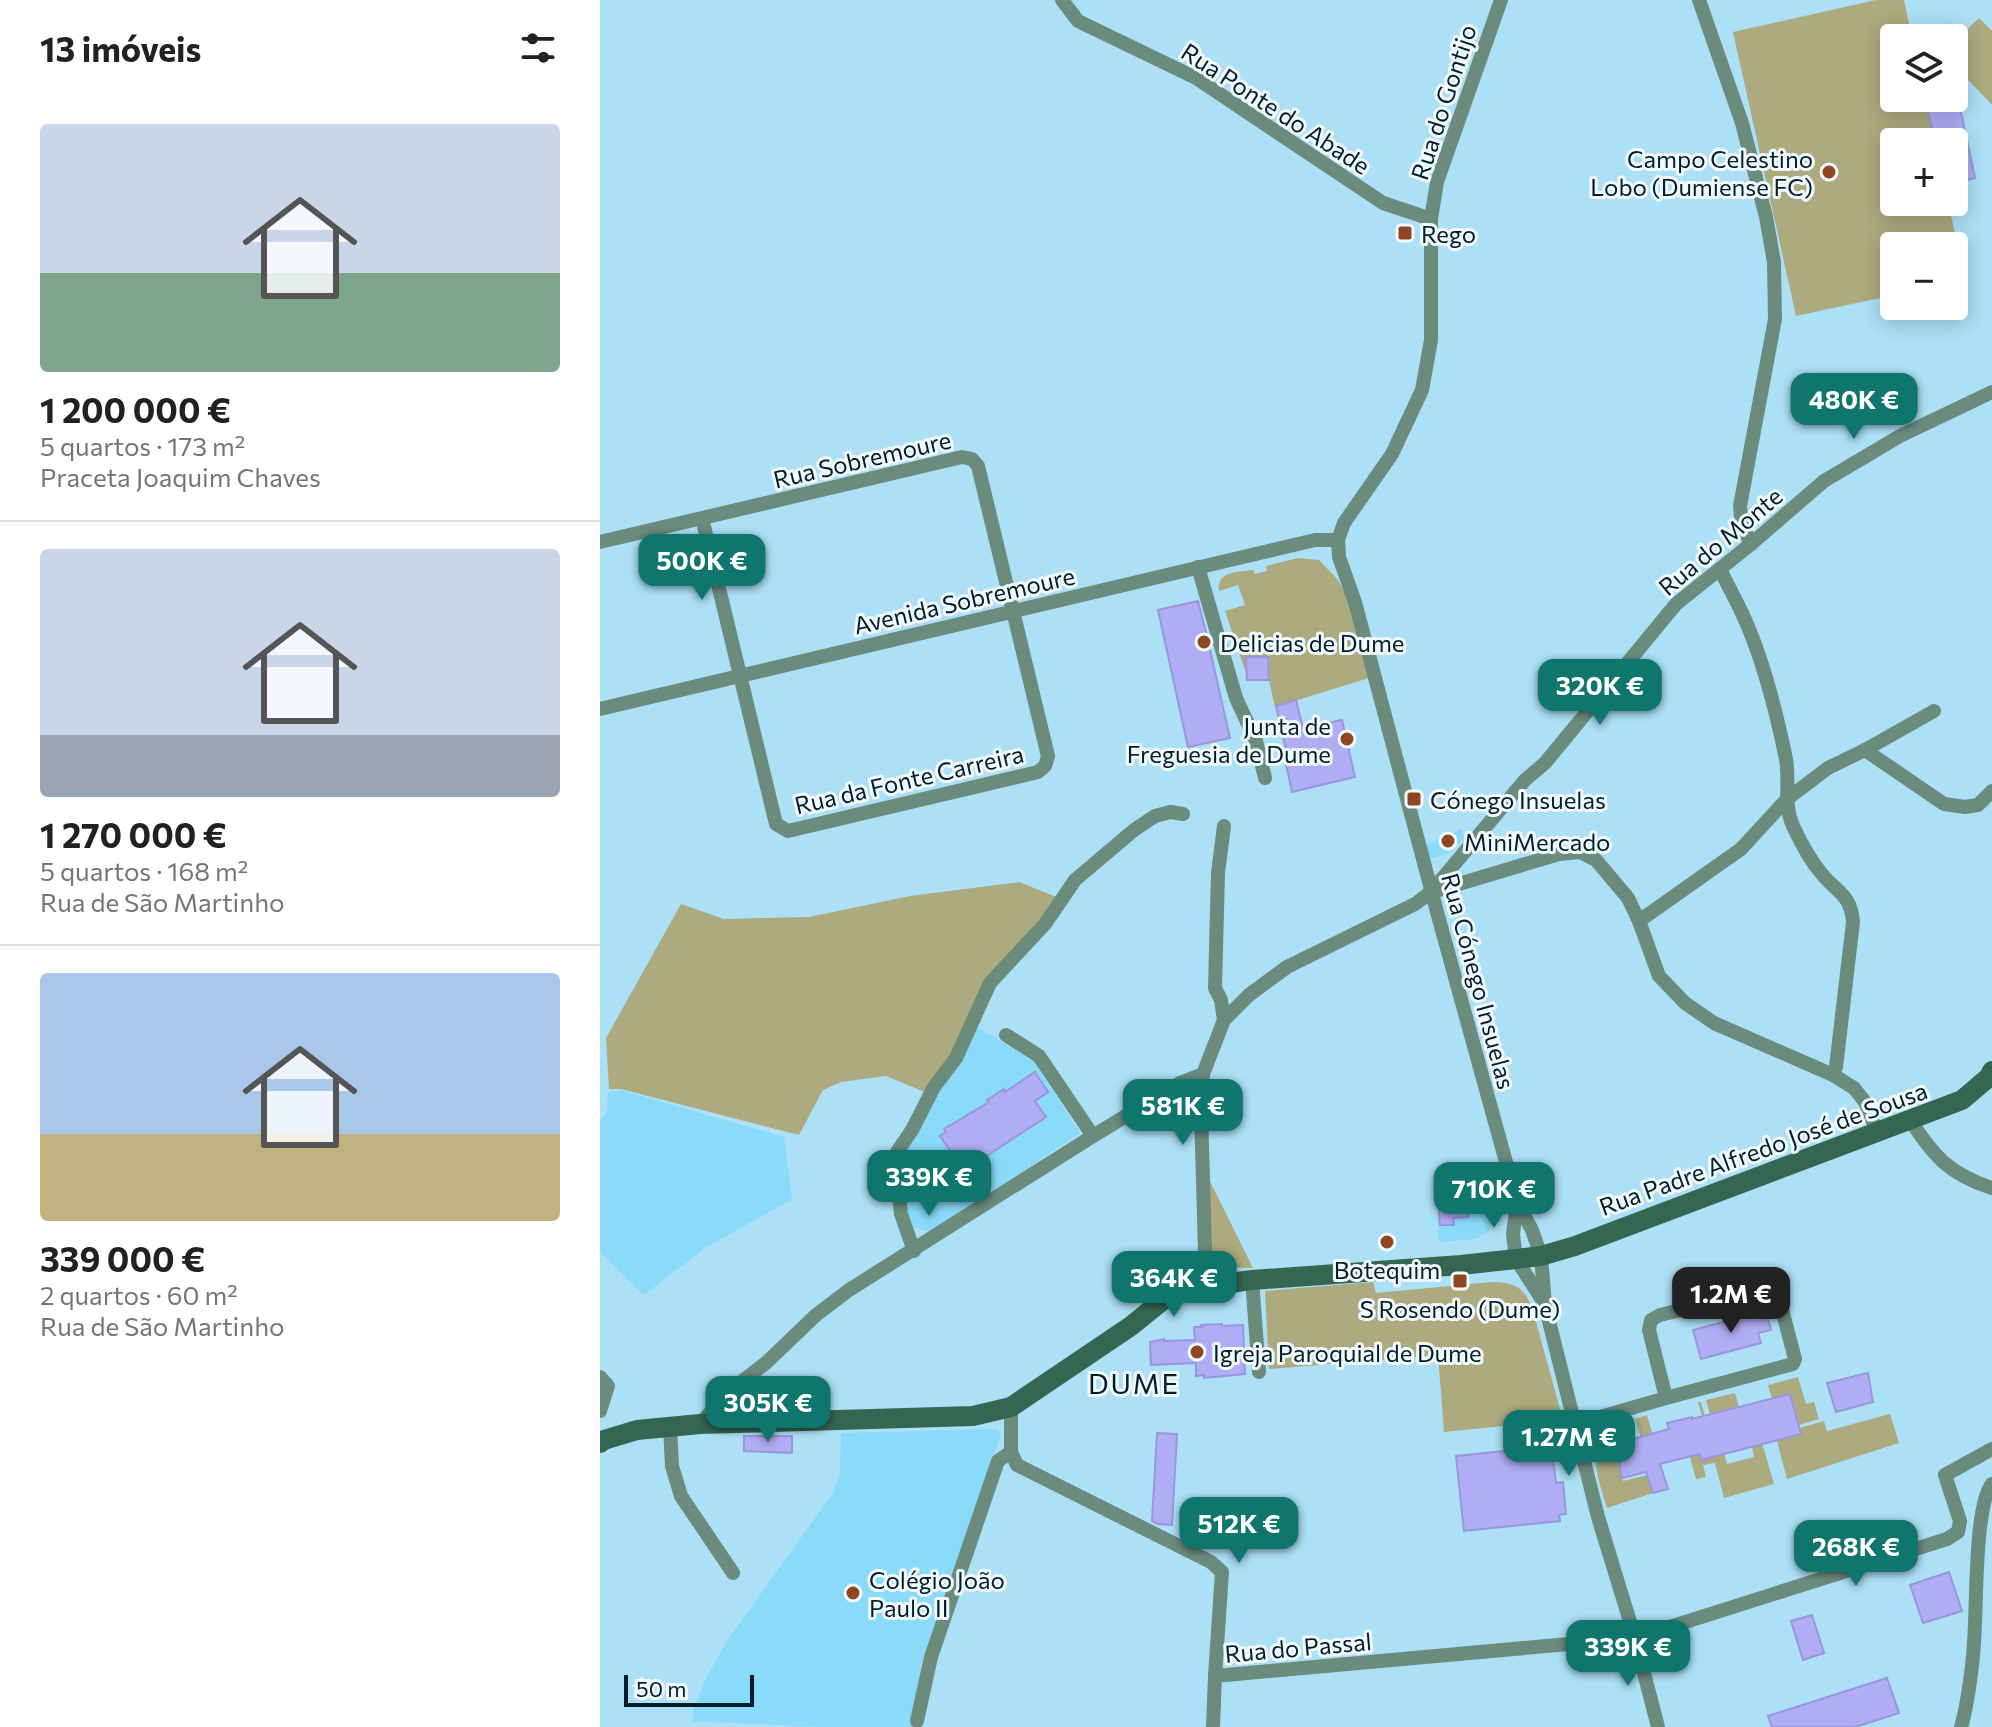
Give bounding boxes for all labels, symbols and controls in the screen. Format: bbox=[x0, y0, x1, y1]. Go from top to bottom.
street label: Rua do Gontijo bbox=[1404, 21, 1482, 183]
map controls bbox=[1880, 24, 1968, 320]
button: layers bbox=[1880, 24, 1968, 112]
icon: filters bbox=[516, 26, 560, 70]
text: 13 imóveis bbox=[40, 27, 201, 69]
street label: Rua Ponte do Abade bbox=[1176, 36, 1376, 180]
button: + bbox=[1880, 128, 1968, 216]
place label: Campo Celestino Lobo (Dumiense FC) bbox=[1590, 144, 1813, 201]
marker: Campo Celestino Lobo (Dumiense FC) bbox=[1820, 163, 1838, 181]
icon: home bbox=[228, 176, 372, 320]
place label: Rego bbox=[1421, 219, 1476, 248]
marker: Rego bbox=[1396, 224, 1414, 242]
button: − bbox=[1880, 232, 1968, 320]
pin: 480K € bbox=[1789, 373, 1919, 441]
text: 480K € bbox=[1809, 383, 1899, 414]
text: 1 200 000 € bbox=[40, 388, 231, 430]
street label: Rua Sobremoure bbox=[770, 424, 954, 494]
text: 5 quartos · 173 m² bbox=[40, 430, 245, 461]
text: Praceta Joaquim Chaves bbox=[40, 461, 321, 492]
street label: Rua do Monte bbox=[1652, 481, 1788, 601]
pin: 500K € bbox=[637, 534, 767, 602]
text: 500K € bbox=[656, 544, 748, 575]
street label: Avenida Sobremoure bbox=[851, 560, 1077, 640]
icon: home bbox=[228, 601, 372, 745]
place label: Delicias de Dume bbox=[1220, 628, 1405, 657]
marker: Delicias de Dume bbox=[1195, 633, 1213, 651]
pin: 320K € bbox=[1535, 659, 1665, 727]
text: 320K € bbox=[1556, 669, 1644, 700]
place label: Junta de Freguesia de Dume bbox=[1127, 711, 1331, 768]
marker: Junta de Freguesia de Dume bbox=[1338, 730, 1356, 748]
street label: Rua da Fonte Carreira bbox=[792, 739, 1026, 819]
place label: Cónego Insuelas bbox=[1430, 785, 1606, 814]
marker: Cónego Insuelas bbox=[1405, 790, 1423, 808]
text: 1 270 000 € bbox=[40, 813, 227, 855]
place label: MiniMercado bbox=[1464, 827, 1610, 856]
marker: MiniMercado bbox=[1439, 832, 1457, 850]
text: 5 quartos · 168 m² bbox=[40, 855, 248, 886]
street label: Rua Cónego Insuelas bbox=[1436, 870, 1522, 1092]
text: Rua de São Martinho bbox=[40, 886, 285, 917]
icon: home bbox=[228, 1025, 372, 1169]
street label: Rua Padre Alfredo José de Sousa bbox=[1595, 1075, 1931, 1221]
pin: 581K € bbox=[1118, 1079, 1248, 1147]
text: 581K € bbox=[1141, 1089, 1225, 1120]
pin: 339K € bbox=[864, 1150, 994, 1218]
text: 339K € bbox=[885, 1160, 973, 1191]
pin: 710K € bbox=[1429, 1162, 1559, 1230]
text: 710K € bbox=[1452, 1172, 1536, 1203]
marker: Botequim bbox=[1378, 1233, 1396, 1251]
text: 339 000 € bbox=[40, 1237, 205, 1279]
pin: 364K € bbox=[1109, 1251, 1239, 1319]
place label: Botequim bbox=[1334, 1255, 1440, 1284]
text: 364K € bbox=[1130, 1261, 1218, 1292]
pin: 1.2M € bbox=[1666, 1267, 1796, 1335]
marker: S Rosendo (Dume) bbox=[1451, 1272, 1469, 1290]
text: 1.2M € bbox=[1690, 1277, 1772, 1308]
text: 2 quartos · 60 m² bbox=[40, 1279, 238, 1310]
place label: S Rosendo (Dume) bbox=[1360, 1294, 1560, 1323]
text: Rua de São Martinho bbox=[40, 1310, 285, 1341]
place label: Igreja Paroquial de Dume bbox=[1213, 1338, 1482, 1367]
marker: Igreja Paroquial de Dume bbox=[1188, 1343, 1206, 1361]
district label: DUME bbox=[1088, 1366, 1180, 1400]
pin: 305K € bbox=[703, 1376, 833, 1444]
text: 305K € bbox=[723, 1386, 813, 1417]
pin: 1.27M € bbox=[1495, 1410, 1643, 1478]
text: 1.27M € bbox=[1521, 1420, 1617, 1451]
pin: 512K € bbox=[1174, 1497, 1304, 1565]
text: 512K € bbox=[1197, 1507, 1281, 1538]
pin: 268K € bbox=[1791, 1520, 1921, 1588]
text: 268K € bbox=[1812, 1530, 1900, 1561]
place label: Colégio João Paulo II bbox=[869, 1565, 1005, 1622]
marker: Colégio João Paulo II bbox=[844, 1584, 862, 1602]
pin: 339K € bbox=[1563, 1620, 1693, 1688]
street label: Rua do Passal bbox=[1223, 1626, 1373, 1668]
text: 339K € bbox=[1584, 1630, 1672, 1661]
scale bar bbox=[624, 1671, 754, 1707]
text: 50 m bbox=[636, 1675, 686, 1702]

